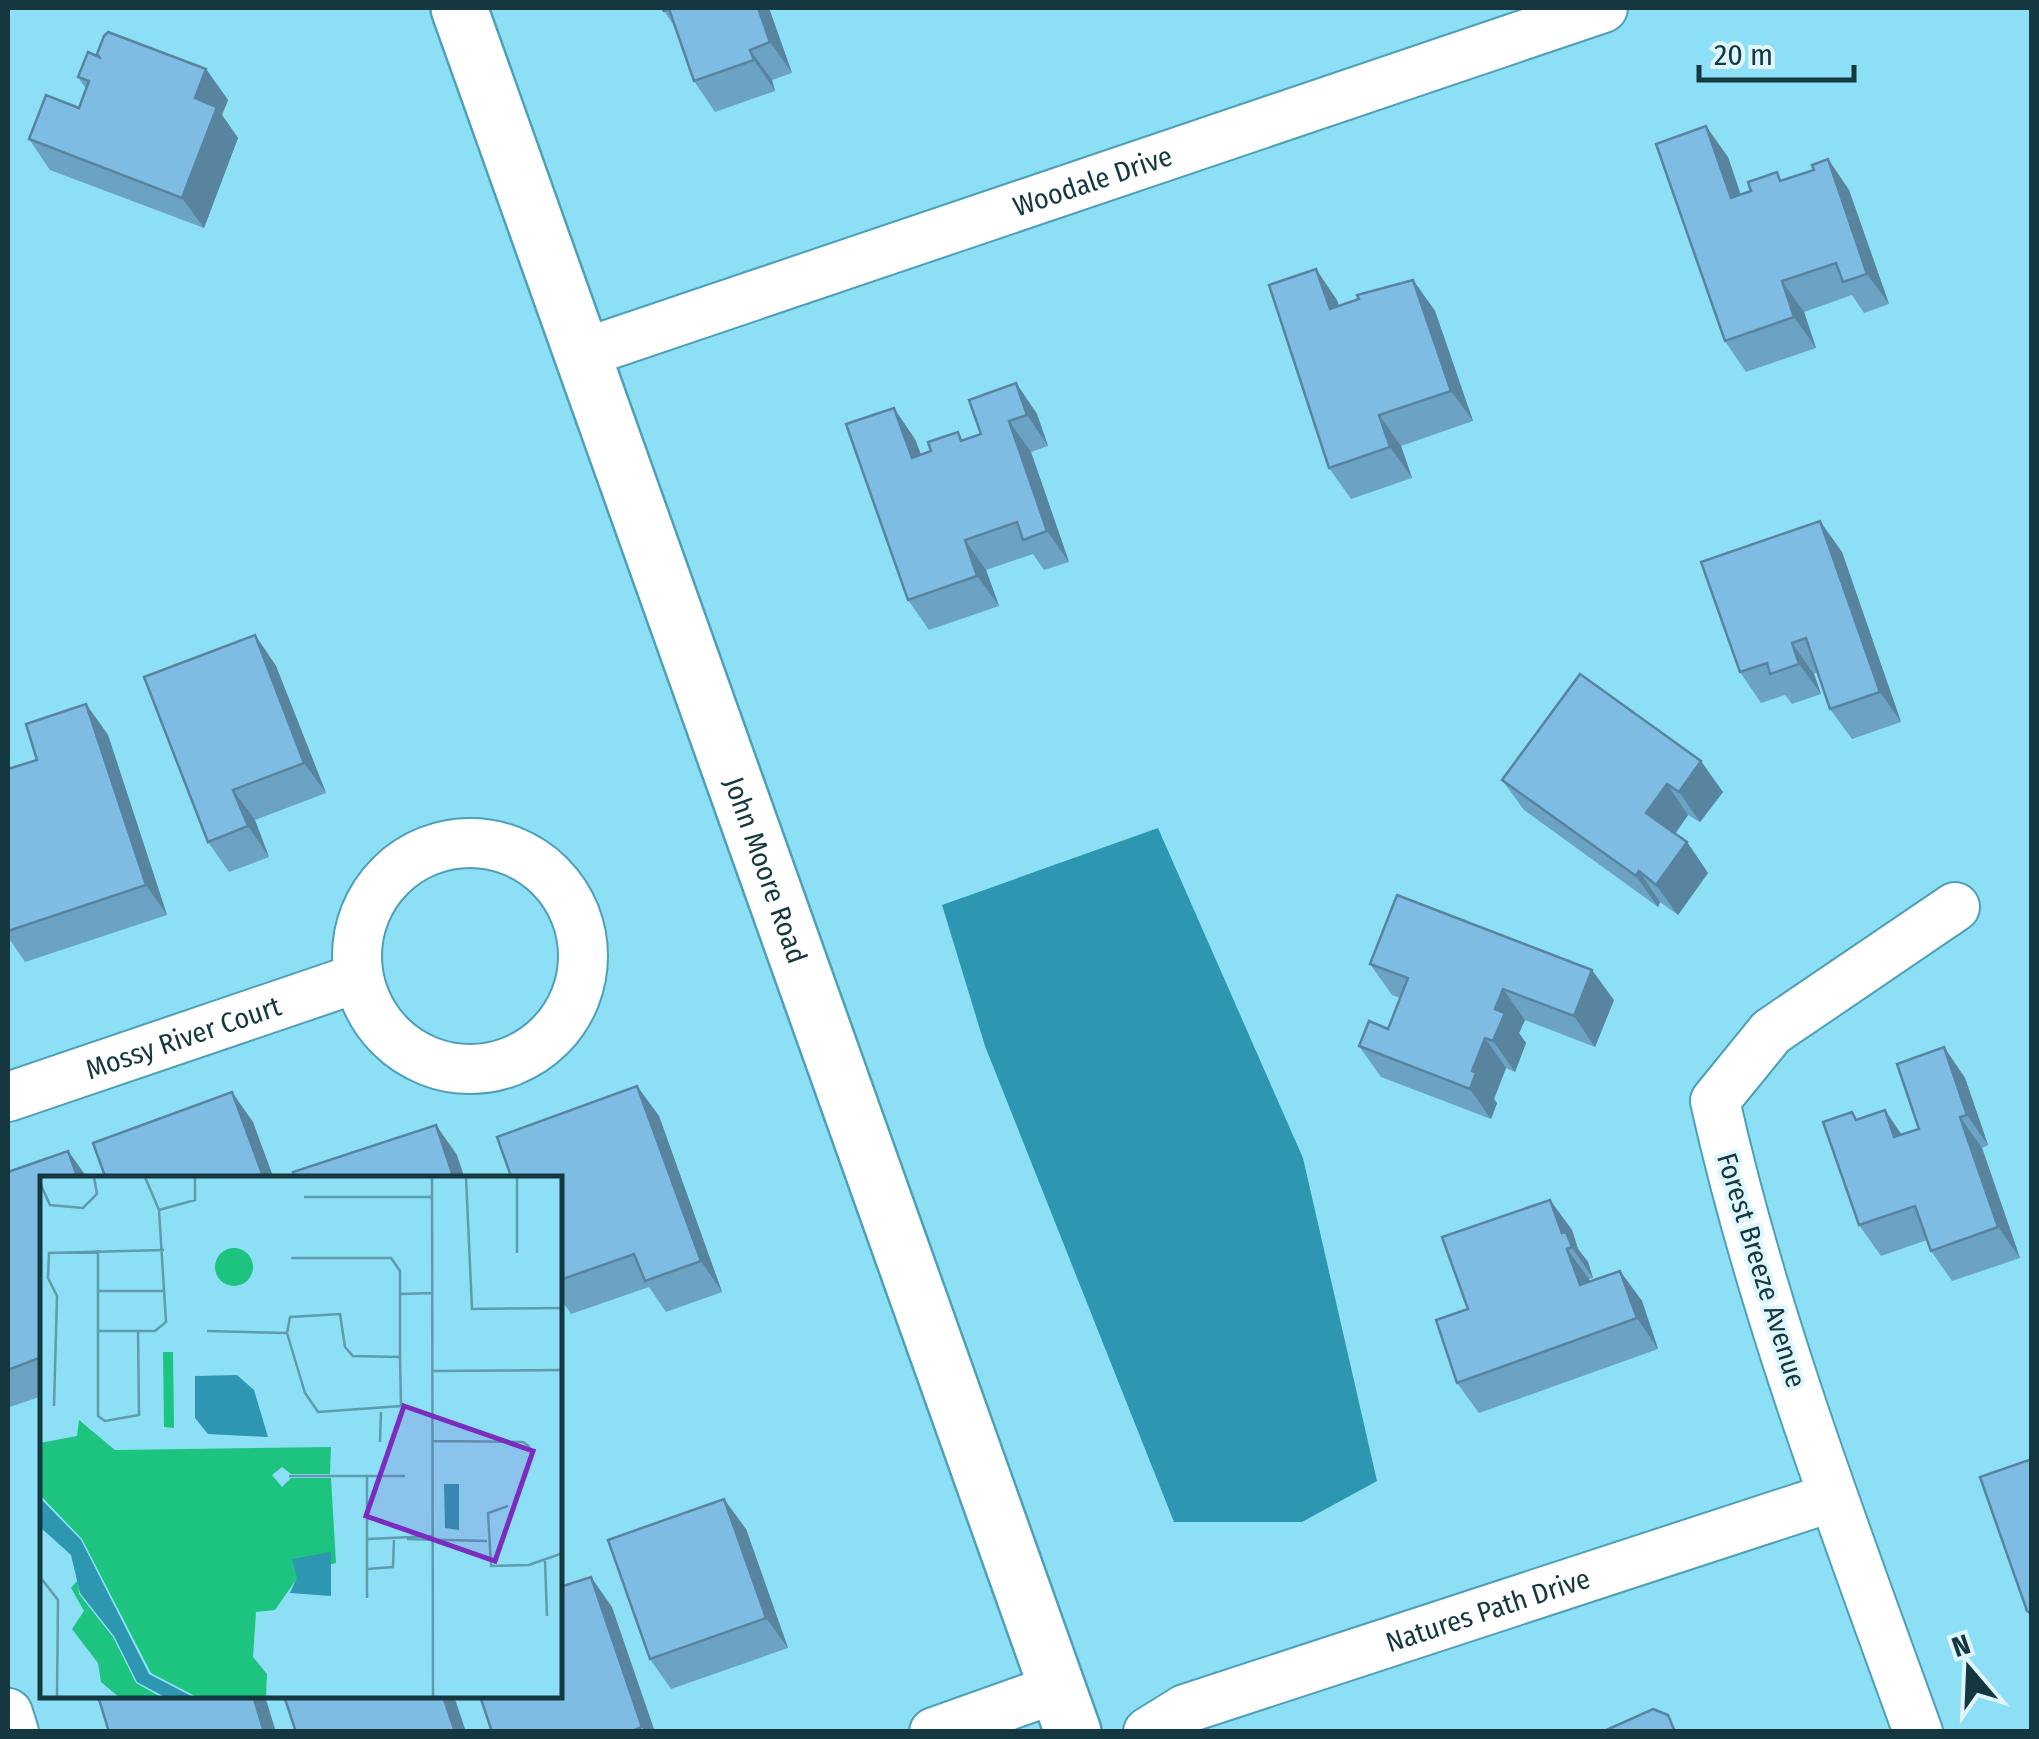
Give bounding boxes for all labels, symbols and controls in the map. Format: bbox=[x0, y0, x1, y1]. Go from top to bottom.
scale bar bbox=[1699, 20, 1854, 82]
text: 20 m bbox=[1714, 37, 1773, 73]
street label: Woodale Drive bbox=[1009, 139, 1176, 224]
street label: John Moore Road bbox=[717, 773, 814, 968]
street label: Mossy River Court bbox=[81, 989, 286, 1086]
street label: Forest Breeze Avenue bbox=[1710, 1149, 1813, 1392]
inset map bbox=[40, 1176, 562, 1699]
street label: Natures Path Drive bbox=[1382, 1562, 1594, 1659]
north arrow bbox=[1919, 1619, 2019, 1719]
text: N bbox=[1948, 1628, 1974, 1664]

